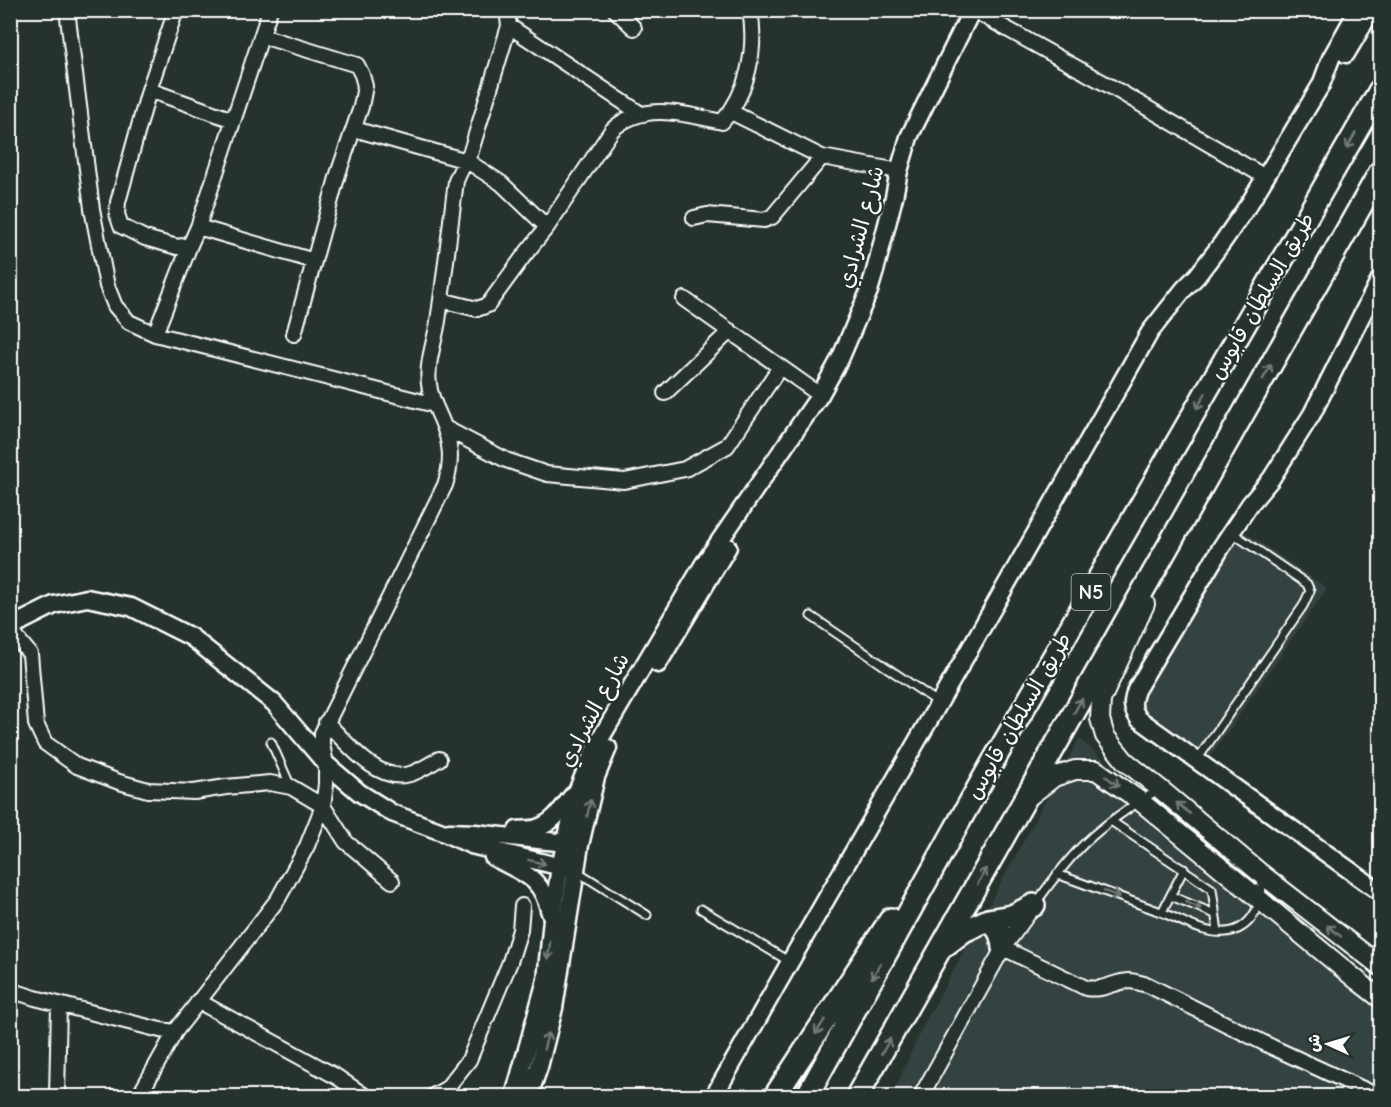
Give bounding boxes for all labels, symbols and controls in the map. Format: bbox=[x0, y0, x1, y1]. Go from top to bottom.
one-way arrow bbox=[1345, 132, 1357, 149]
street label: شارع الشرادي bbox=[832, 163, 893, 292]
street label: طريق السلطان قابوس bbox=[1204, 208, 1320, 384]
one-way arrow bbox=[1261, 364, 1273, 381]
one-way arrow bbox=[1195, 391, 1206, 409]
road number: N5 bbox=[1072, 574, 1110, 610]
street label: طريق السلطان قابوس bbox=[961, 628, 1077, 804]
street label: شارع الشرادي bbox=[553, 648, 638, 773]
one-way arrow bbox=[1072, 698, 1084, 715]
one-way arrow bbox=[1103, 775, 1119, 787]
one-way arrow bbox=[583, 799, 595, 818]
one-way arrow bbox=[1175, 801, 1191, 814]
one-way arrow bbox=[528, 856, 547, 868]
one-way arrow bbox=[976, 868, 988, 885]
one-way arrow bbox=[1102, 890, 1121, 901]
one-way arrow bbox=[1183, 900, 1202, 911]
one-way arrow bbox=[1326, 924, 1342, 937]
one-way arrow bbox=[543, 941, 554, 961]
one-way arrow bbox=[870, 962, 881, 980]
north arrow bbox=[1298, 1014, 1358, 1074]
one-way arrow bbox=[814, 1019, 826, 1035]
one-way arrow bbox=[541, 1032, 552, 1051]
text: ش bbox=[1304, 1034, 1324, 1052]
one-way arrow bbox=[881, 1037, 892, 1055]

